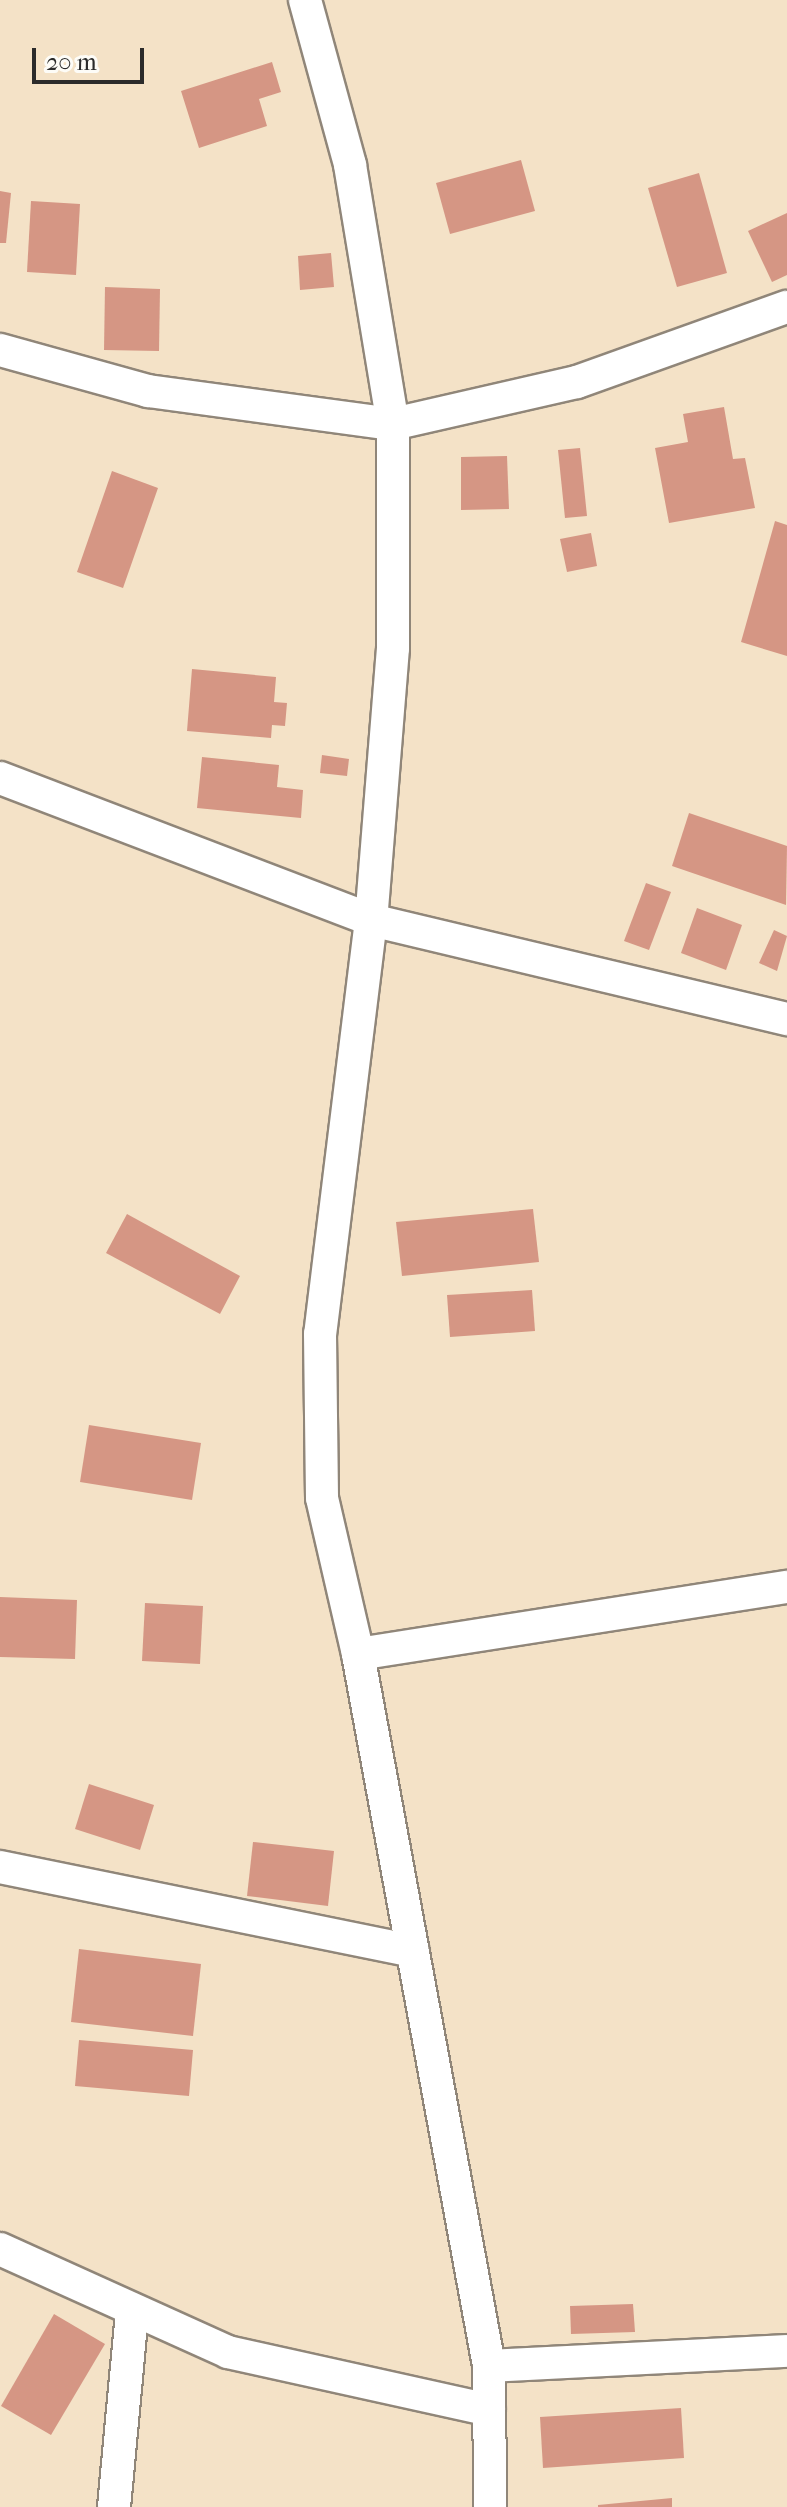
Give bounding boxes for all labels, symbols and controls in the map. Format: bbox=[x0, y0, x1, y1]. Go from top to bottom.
scale bar bbox=[36, 32, 148, 82]
text: 20 m bbox=[46, 48, 97, 76]

